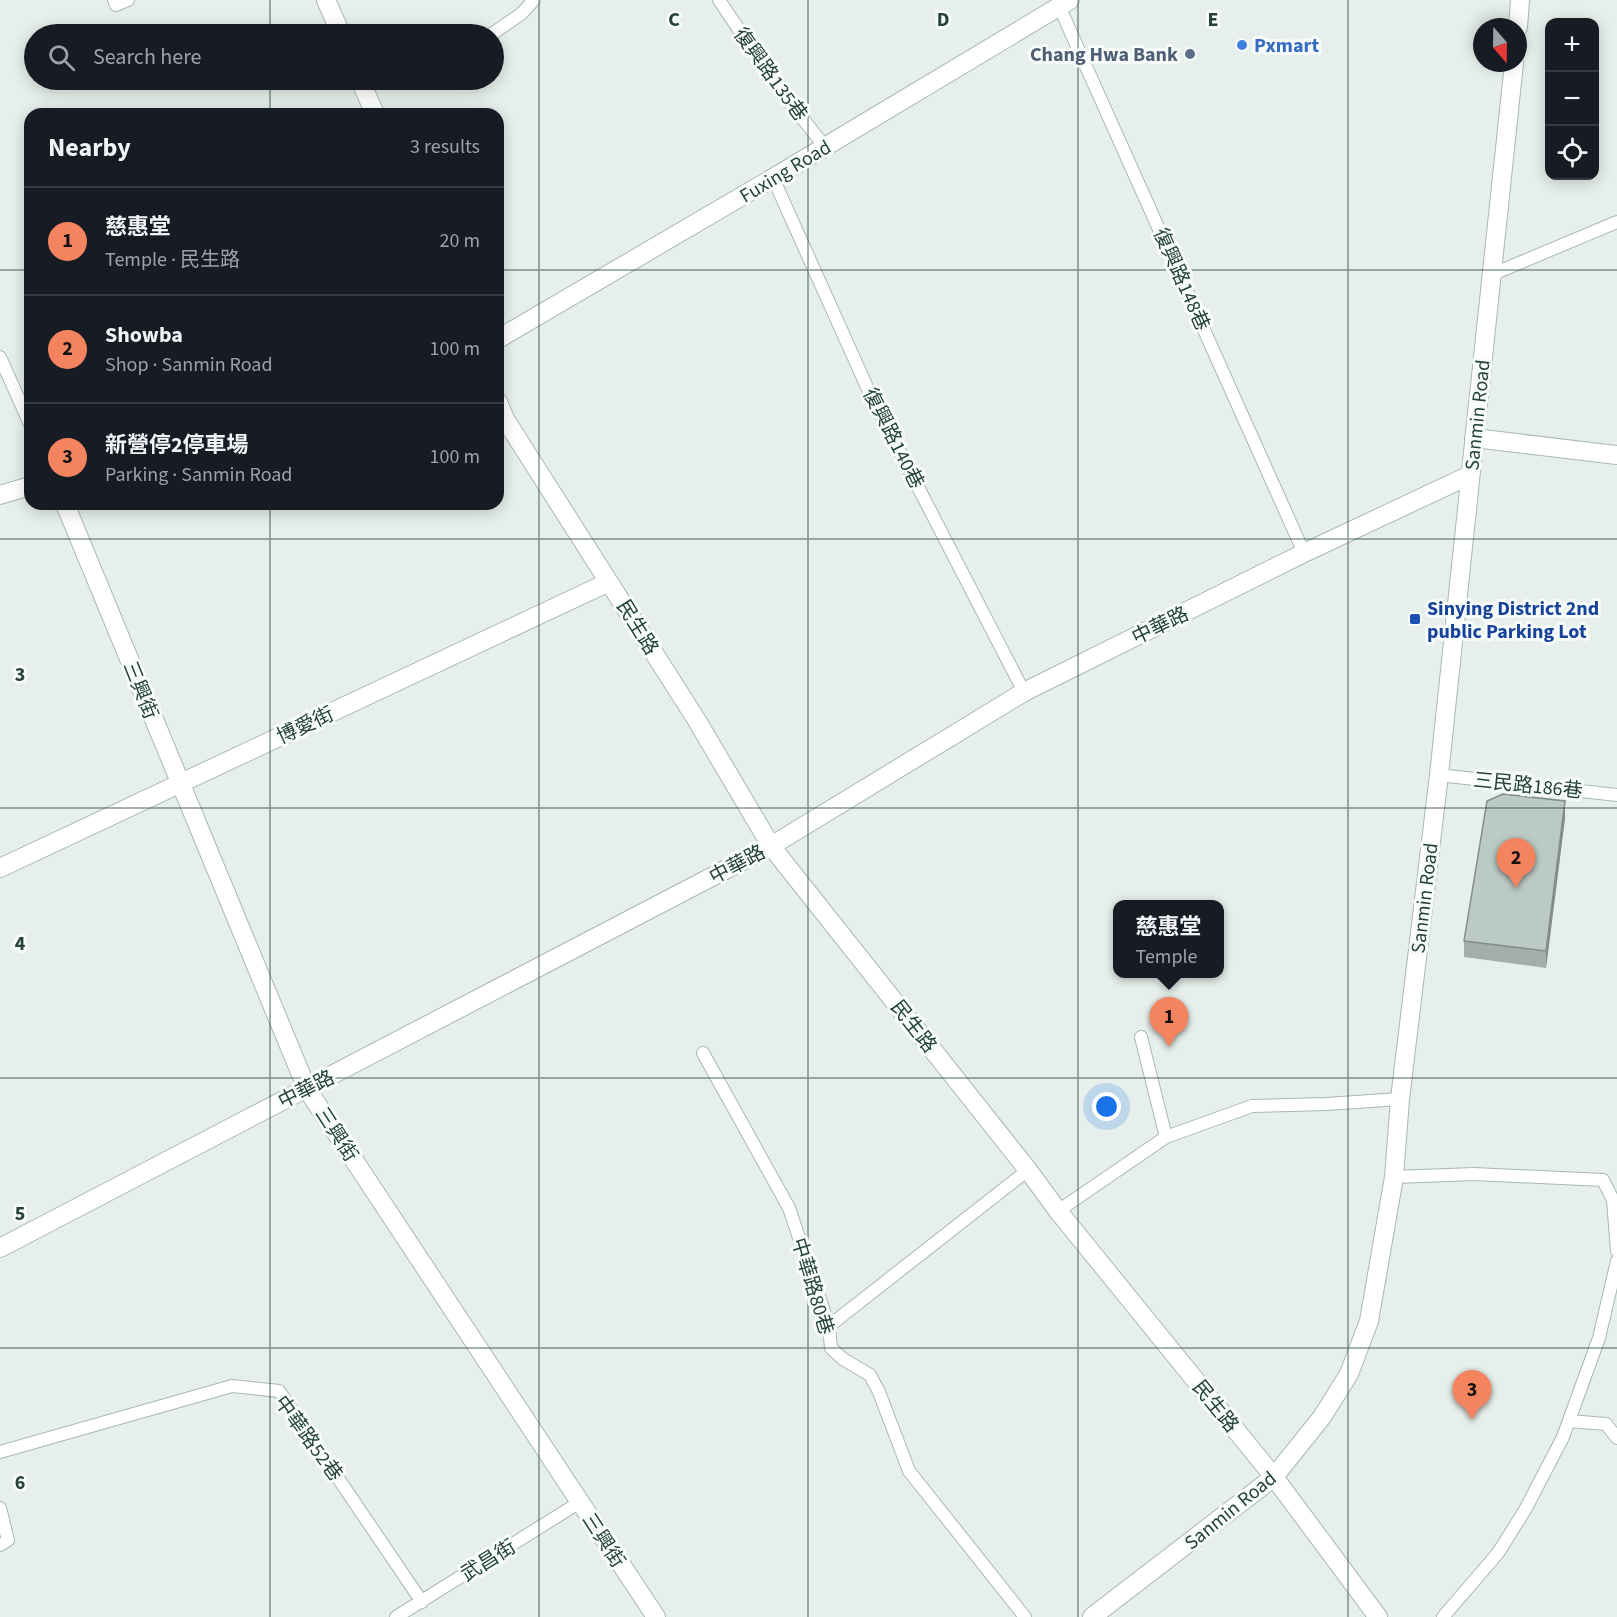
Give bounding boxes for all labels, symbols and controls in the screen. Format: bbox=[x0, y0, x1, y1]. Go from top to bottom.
text: C bbox=[668, 6, 680, 34]
text: D bbox=[937, 6, 949, 34]
text: E bbox=[1208, 6, 1218, 34]
north arrow bbox=[1473, 18, 1527, 72]
map controls bbox=[1545, 18, 1599, 180]
button: + bbox=[1545, 18, 1599, 72]
street label: 復興路135巷 bbox=[727, 22, 814, 127]
search box bbox=[24, 24, 504, 90]
place label: Pxmart bbox=[1254, 32, 1319, 60]
marker: Pxmart bbox=[1235, 38, 1249, 52]
icon: search bbox=[45, 41, 78, 74]
text: Search here bbox=[93, 41, 201, 73]
place label: Chang Hwa Bank bbox=[1030, 41, 1178, 69]
marker: Chang Hwa Bank bbox=[1183, 47, 1197, 61]
button: − bbox=[1545, 72, 1599, 126]
button: locate bbox=[1545, 126, 1599, 180]
text: Nearby bbox=[48, 129, 131, 166]
text: 3 results bbox=[410, 133, 480, 161]
street label: Fuxing Road bbox=[734, 134, 837, 210]
text: 慈惠堂 bbox=[105, 211, 171, 243]
street label: 復興路148巷 bbox=[1146, 224, 1216, 335]
text: 1 bbox=[62, 227, 73, 255]
text: 20 m bbox=[440, 227, 480, 255]
text: Temple · 民生路 bbox=[105, 246, 240, 274]
text: Showba bbox=[105, 319, 183, 351]
text: 2 bbox=[62, 335, 73, 363]
text: 100 m bbox=[430, 335, 480, 363]
text: Shop · Sanmin Road bbox=[105, 351, 273, 379]
street label: Sanmin Road bbox=[1458, 358, 1498, 472]
street label: 復興路140巷 bbox=[856, 383, 931, 494]
text: 新營停2停車場 bbox=[105, 429, 249, 461]
text: 3 bbox=[62, 443, 73, 471]
text: 100 m bbox=[430, 443, 480, 471]
text: Parking · Sanmin Road bbox=[105, 461, 292, 489]
street label: 民生路 bbox=[609, 595, 665, 660]
place label: Sinying District 2nd public Parking Lot bbox=[1427, 595, 1599, 646]
street label: 中華路 bbox=[1127, 600, 1194, 652]
marker: Sinying District 2nd public Parking Lot bbox=[1408, 612, 1422, 626]
street label: 三興街 bbox=[116, 657, 164, 723]
text: 3 bbox=[15, 661, 25, 689]
street label: 博愛街 bbox=[272, 701, 339, 751]
street label: 三民路186巷 bbox=[1472, 766, 1584, 806]
street label: 中華路 bbox=[704, 838, 771, 891]
pin: 2 bbox=[1496, 838, 1536, 888]
street label: Sanmin Road bbox=[1404, 841, 1446, 955]
popup bbox=[1113, 900, 1224, 978]
text: 慈惠堂 bbox=[1135, 911, 1202, 943]
text: 4 bbox=[15, 930, 26, 958]
text: Temple bbox=[1135, 943, 1198, 971]
street label: 民生路 bbox=[884, 994, 943, 1059]
pin: 1 bbox=[1150, 998, 1188, 1047]
street label: 中華路 bbox=[273, 1064, 340, 1116]
your location bbox=[1092, 1092, 1121, 1121]
street label: 三興街 bbox=[308, 1102, 364, 1167]
text: 5 bbox=[15, 1200, 25, 1228]
street label: 中華路80巷 bbox=[784, 1234, 840, 1338]
pin: 3 bbox=[1452, 1370, 1492, 1420]
street label: 民生路 bbox=[1185, 1375, 1245, 1439]
street label: 中華路52巷 bbox=[268, 1390, 349, 1487]
street label: Sanmin Road bbox=[1179, 1465, 1283, 1557]
text: 6 bbox=[15, 1469, 25, 1497]
street label: 三興街 bbox=[575, 1508, 631, 1573]
street label: 武昌街 bbox=[456, 1533, 521, 1589]

